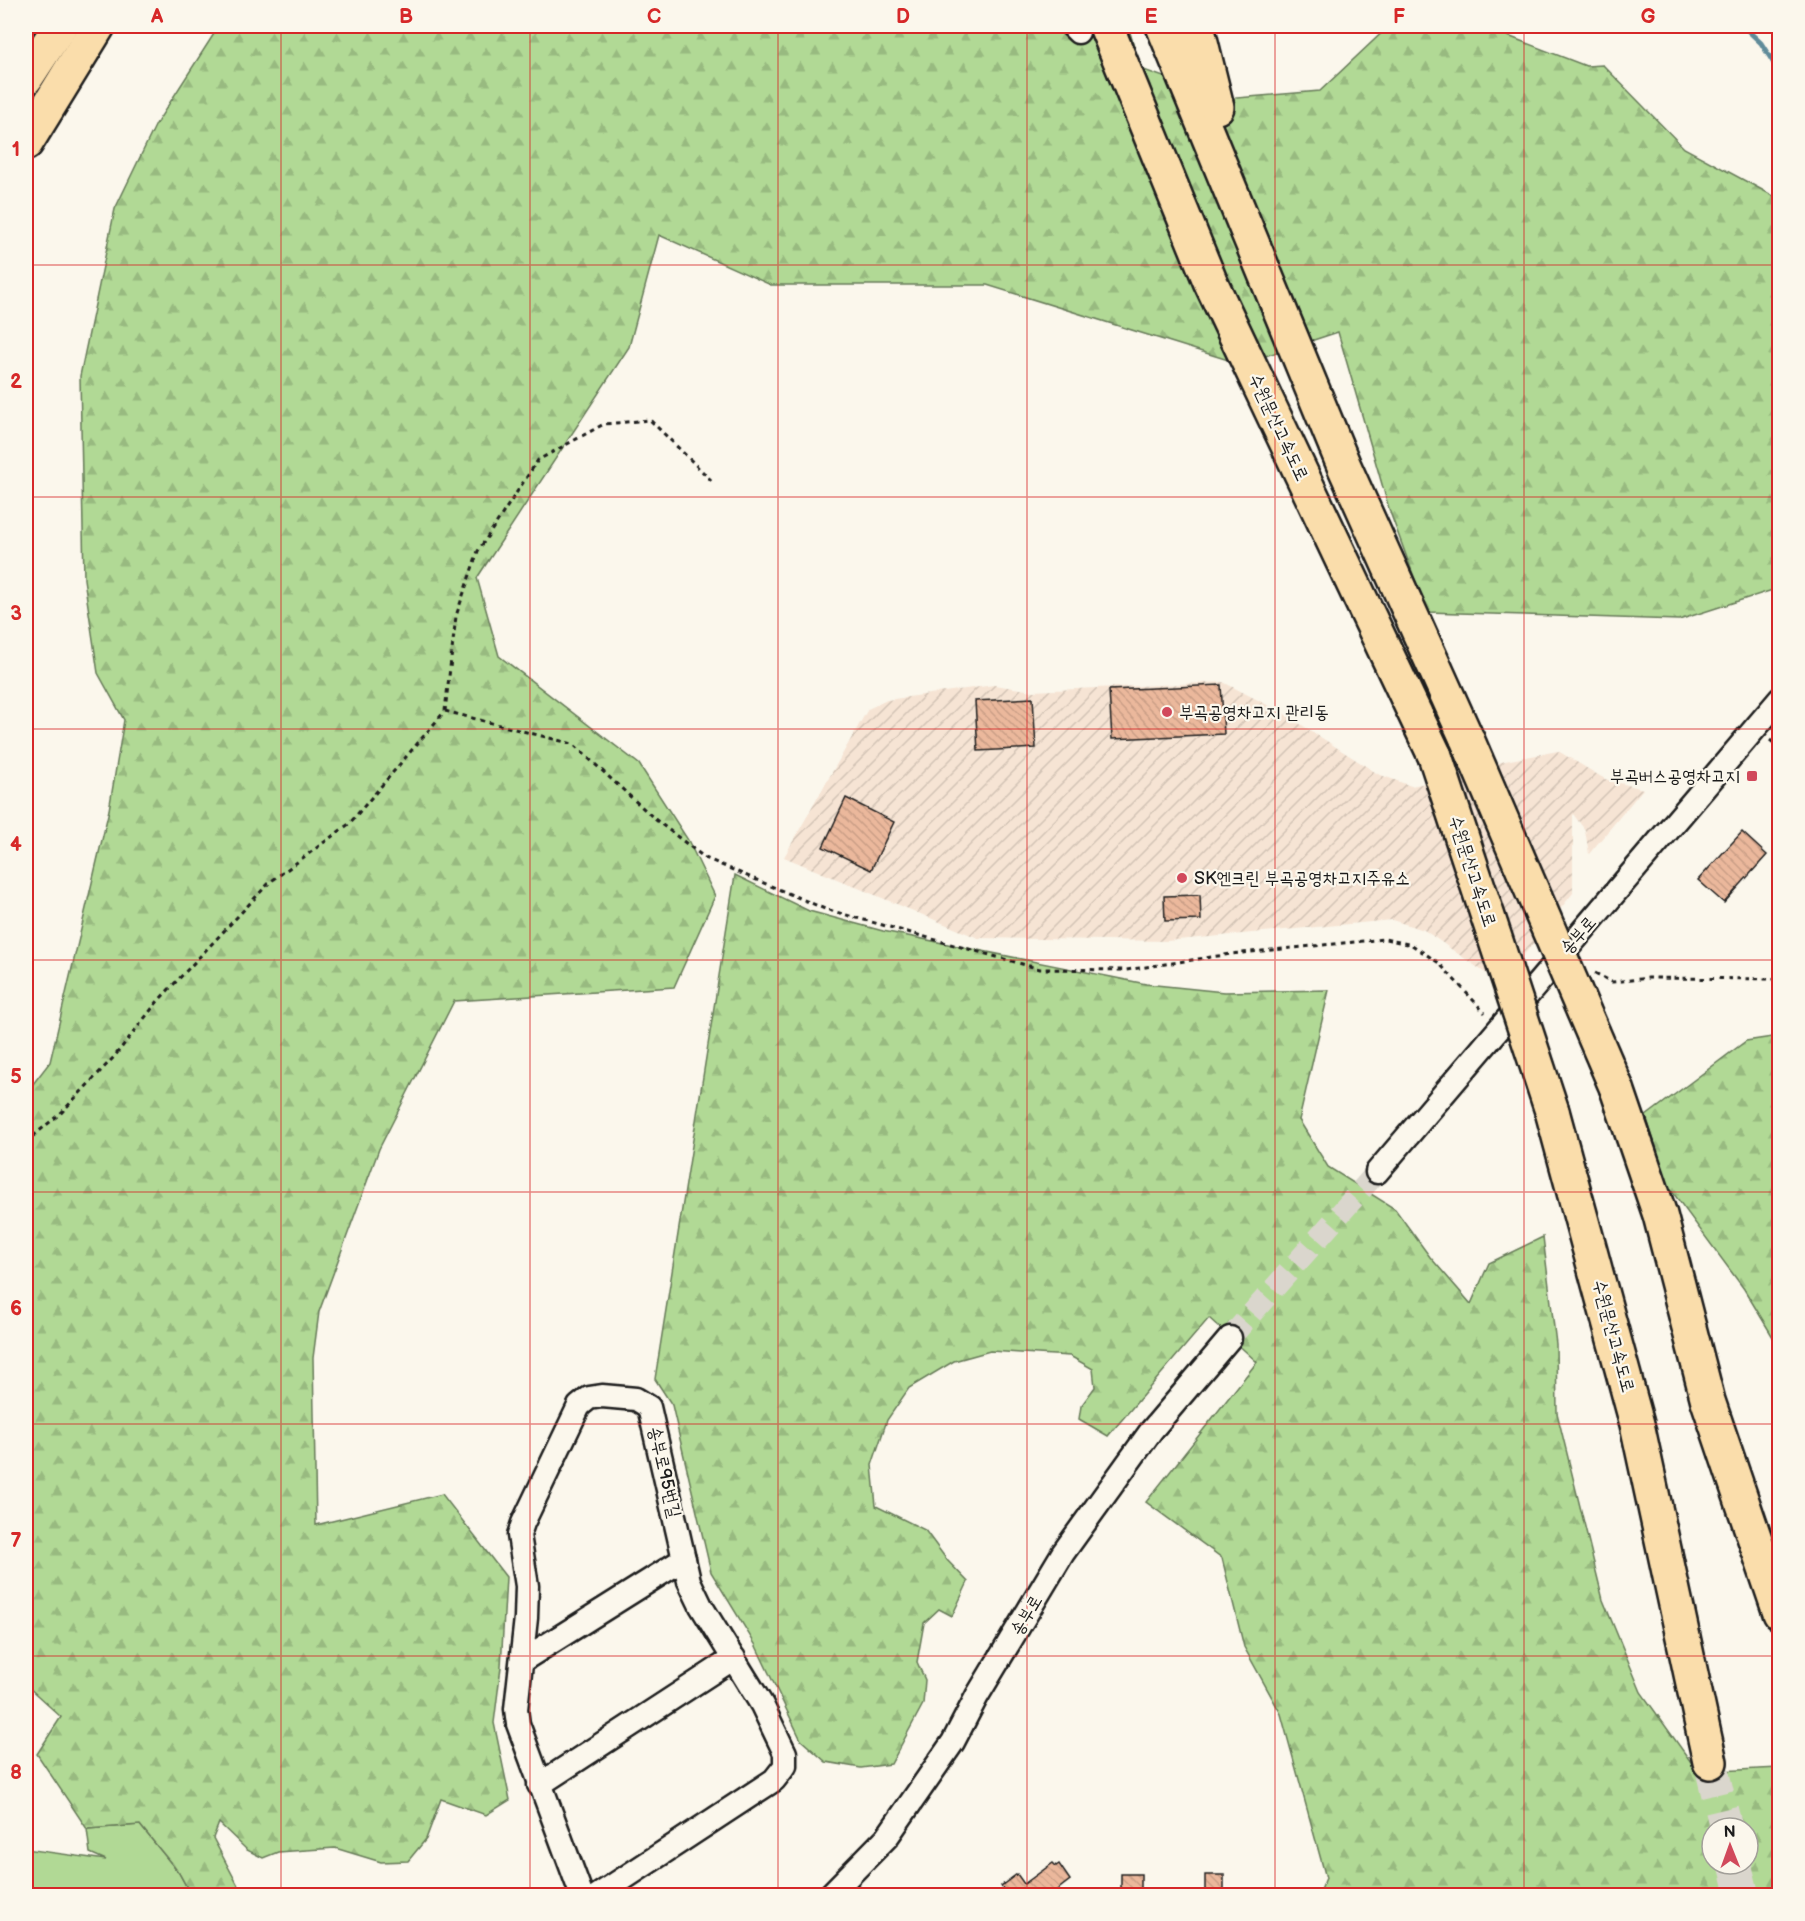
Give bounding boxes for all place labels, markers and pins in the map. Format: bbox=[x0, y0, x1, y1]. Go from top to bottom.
place label: 부곡공영차고지 관리동 bbox=[1179, 702, 1329, 723]
marker: 부곡공영차고지 관리동 bbox=[1160, 705, 1174, 719]
place label: 부곡버스공영차고지 bbox=[1610, 766, 1740, 787]
marker: 부곡버스공영차고지 bbox=[1745, 769, 1759, 783]
place label: SK엔크린 부곡공영차고지주유소 bbox=[1194, 868, 1410, 889]
marker: SK엔크린 부곡공영차고지주유소 bbox=[1175, 871, 1189, 885]

